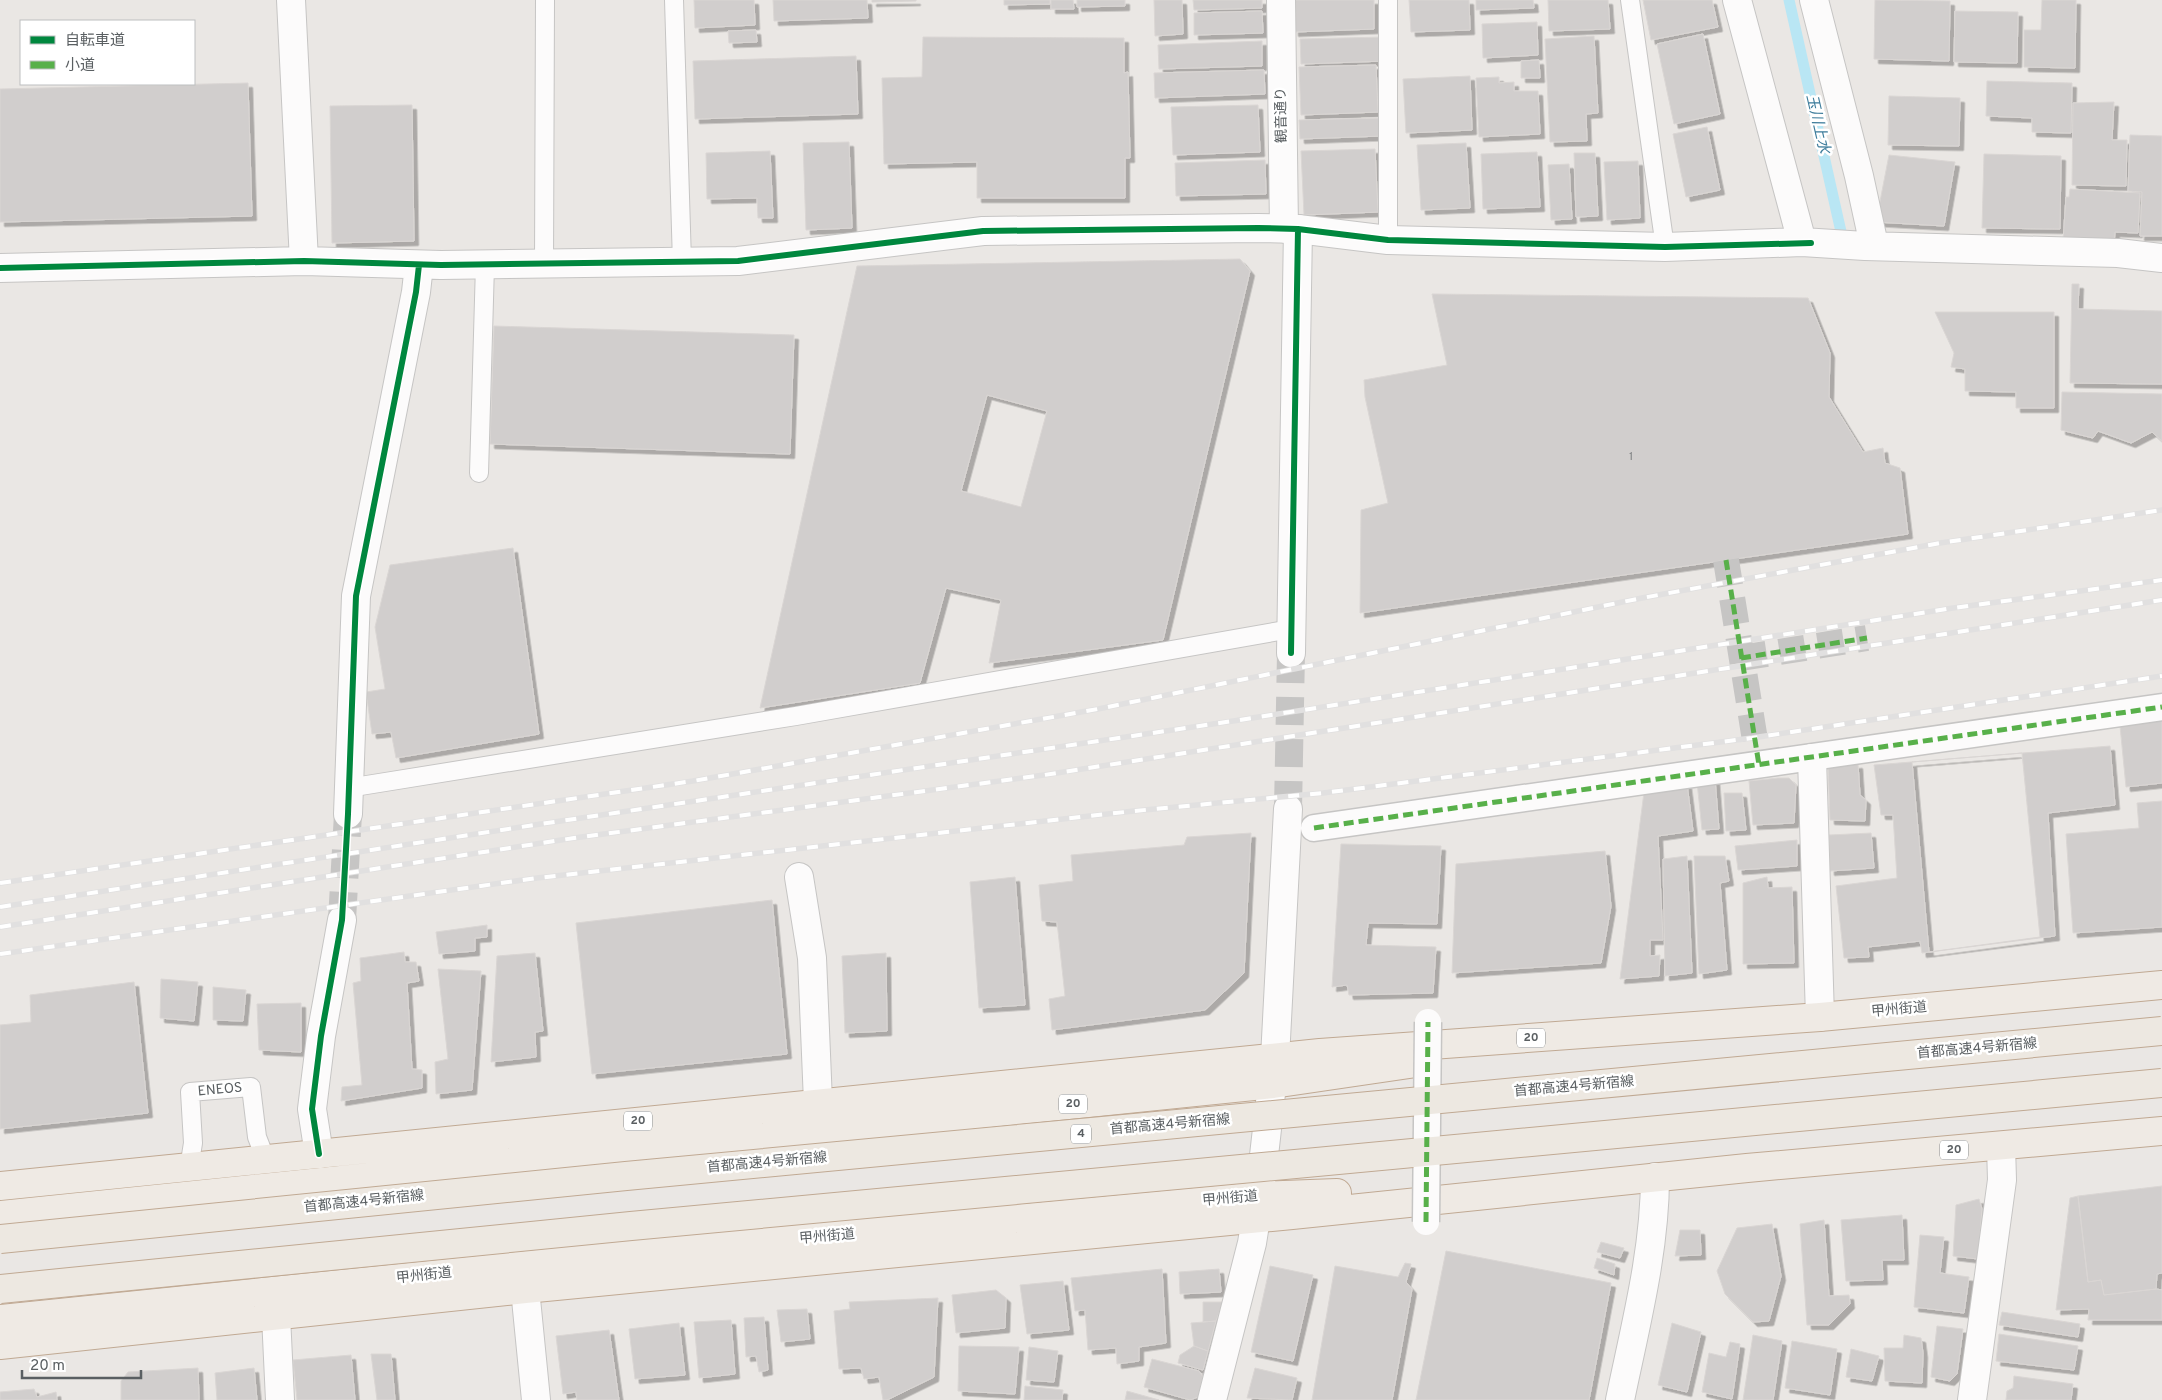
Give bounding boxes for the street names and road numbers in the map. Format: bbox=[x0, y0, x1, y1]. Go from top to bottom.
street label: 観音通り bbox=[1273, 87, 1291, 143]
street label: 甲州街道 bbox=[1870, 998, 1928, 1021]
road number: 20 bbox=[1517, 1028, 1545, 1048]
street label: 首都高速4号新宿線 bbox=[1916, 1035, 2038, 1063]
street label: 首都高速4号新宿線 bbox=[1513, 1073, 1635, 1101]
street label: ENEOS bbox=[197, 1080, 243, 1100]
road number: 20 bbox=[1059, 1094, 1087, 1114]
street label: 首都高速4号新宿線 bbox=[1109, 1111, 1231, 1139]
road number: 20 bbox=[624, 1112, 652, 1130]
road number: 4 bbox=[1071, 1124, 1091, 1144]
road number: 20 bbox=[1940, 1140, 1968, 1160]
street label: 首都高速4号新宿線 bbox=[706, 1149, 828, 1177]
street label: 首都高速4号新宿線 bbox=[303, 1187, 425, 1217]
street label: 甲州街道 bbox=[1201, 1187, 1259, 1210]
street label: 甲州街道 bbox=[798, 1225, 856, 1248]
street label: 甲州街道 bbox=[395, 1264, 453, 1287]

